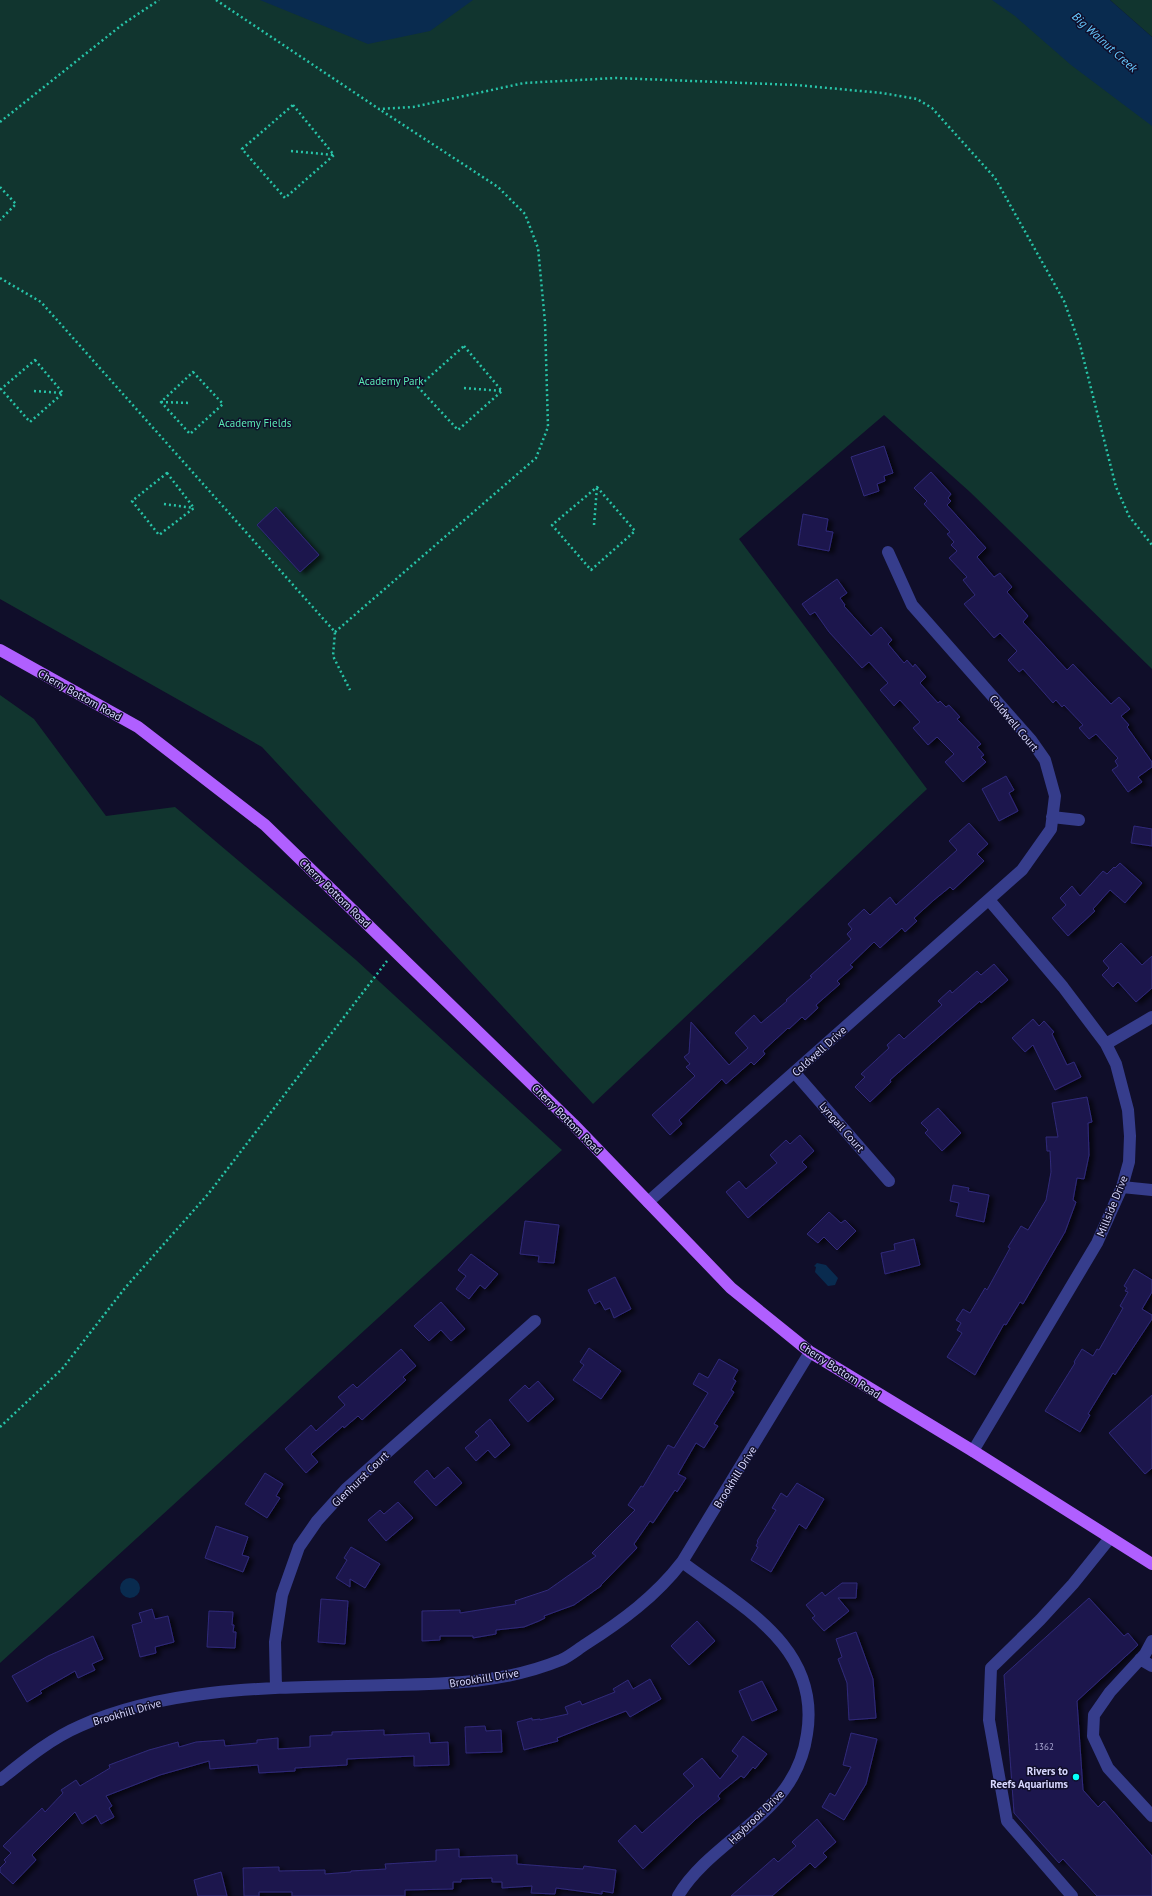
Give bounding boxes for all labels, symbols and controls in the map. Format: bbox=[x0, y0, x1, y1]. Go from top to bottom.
water label: Big Walnut Creek bbox=[1069, 9, 1141, 76]
park label: Academy Park bbox=[358, 374, 424, 388]
park label: Academy Fields bbox=[219, 416, 292, 430]
street label: Cherry Bottom Road bbox=[36, 666, 124, 724]
street label: Coldwell Court bbox=[986, 692, 1042, 754]
street label: Cherry Bottom Road bbox=[296, 855, 374, 931]
street label: Coldwell Drive bbox=[789, 1023, 849, 1079]
street label: Cherry Bottom Road bbox=[529, 1081, 605, 1157]
street label: Lyngail Court bbox=[816, 1099, 868, 1155]
street label: Millside Drive bbox=[1093, 1173, 1131, 1239]
street label: Cherry Bottom Road bbox=[797, 1339, 883, 1401]
street label: Brookhill Drive bbox=[710, 1443, 760, 1510]
street label: Glenhurst Court bbox=[328, 1448, 392, 1510]
street label: Brookhill Drive bbox=[448, 1666, 520, 1690]
street label: Brookhill Drive bbox=[91, 1695, 163, 1728]
house number: 1362 bbox=[1034, 1741, 1054, 1752]
place label: Rivers to Reefs Aquariums bbox=[990, 1764, 1068, 1791]
marker: Rivers to Reefs Aquariums bbox=[1071, 1772, 1081, 1782]
street label: Haybrook Drive bbox=[725, 1787, 787, 1847]

